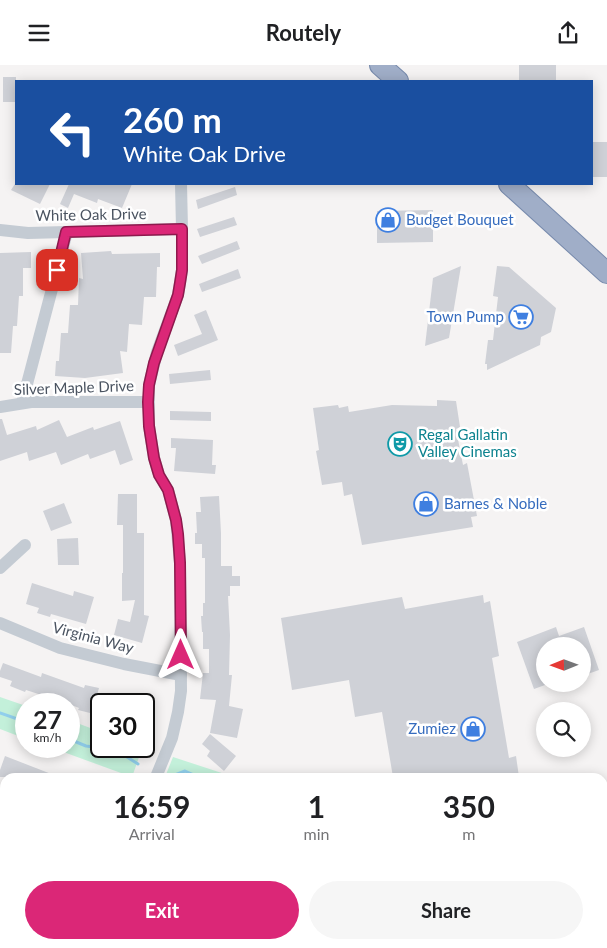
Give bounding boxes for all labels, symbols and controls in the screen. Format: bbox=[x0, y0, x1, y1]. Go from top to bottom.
icon: menu bbox=[25, 19, 53, 47]
text: Routely bbox=[266, 19, 341, 46]
icon: share bbox=[554, 19, 582, 47]
text: 260 m bbox=[123, 98, 222, 140]
icon: left bbox=[40, 100, 105, 165]
text: White Oak Drive bbox=[123, 140, 286, 167]
street label: White Oak Drive bbox=[35, 204, 147, 224]
shop icon: Budget Bouquet bbox=[375, 207, 401, 233]
place label: Budget Bouquet bbox=[406, 210, 514, 228]
pin bbox=[36, 249, 78, 291]
icon: arrive bbox=[43, 256, 71, 284]
supermarket icon: Town Pump bbox=[508, 304, 534, 330]
place label: Town Pump bbox=[427, 307, 504, 325]
street label: Silver Maple Drive bbox=[14, 376, 134, 398]
place label: Regal Gallatin Valley Cinemas bbox=[418, 425, 517, 460]
theatre icon: Regal Gallatin Valley Cinemas bbox=[387, 431, 413, 457]
shop icon: Barnes & Noble bbox=[413, 491, 439, 517]
place label: Barnes & Noble bbox=[444, 494, 547, 512]
street label: Virginia Way bbox=[51, 618, 136, 657]
position arrow bbox=[154, 628, 206, 680]
north arrow bbox=[536, 637, 591, 693]
map controls bbox=[536, 637, 591, 757]
speed limit sign: 30 bbox=[90, 693, 155, 758]
button: search bbox=[536, 702, 591, 757]
text: 27 bbox=[33, 704, 62, 734]
shop icon: Zumiez bbox=[460, 716, 486, 742]
place label: Zumiez bbox=[408, 719, 456, 737]
text: km/h bbox=[33, 730, 62, 745]
text: 16:59 bbox=[113, 788, 190, 824]
text: 1 bbox=[308, 788, 325, 824]
text: 350 bbox=[443, 788, 495, 824]
text: Arrival bbox=[129, 824, 175, 843]
text: min bbox=[304, 824, 330, 843]
text: m bbox=[462, 824, 475, 843]
button: Exit bbox=[25, 881, 299, 939]
button: Share bbox=[309, 881, 583, 939]

